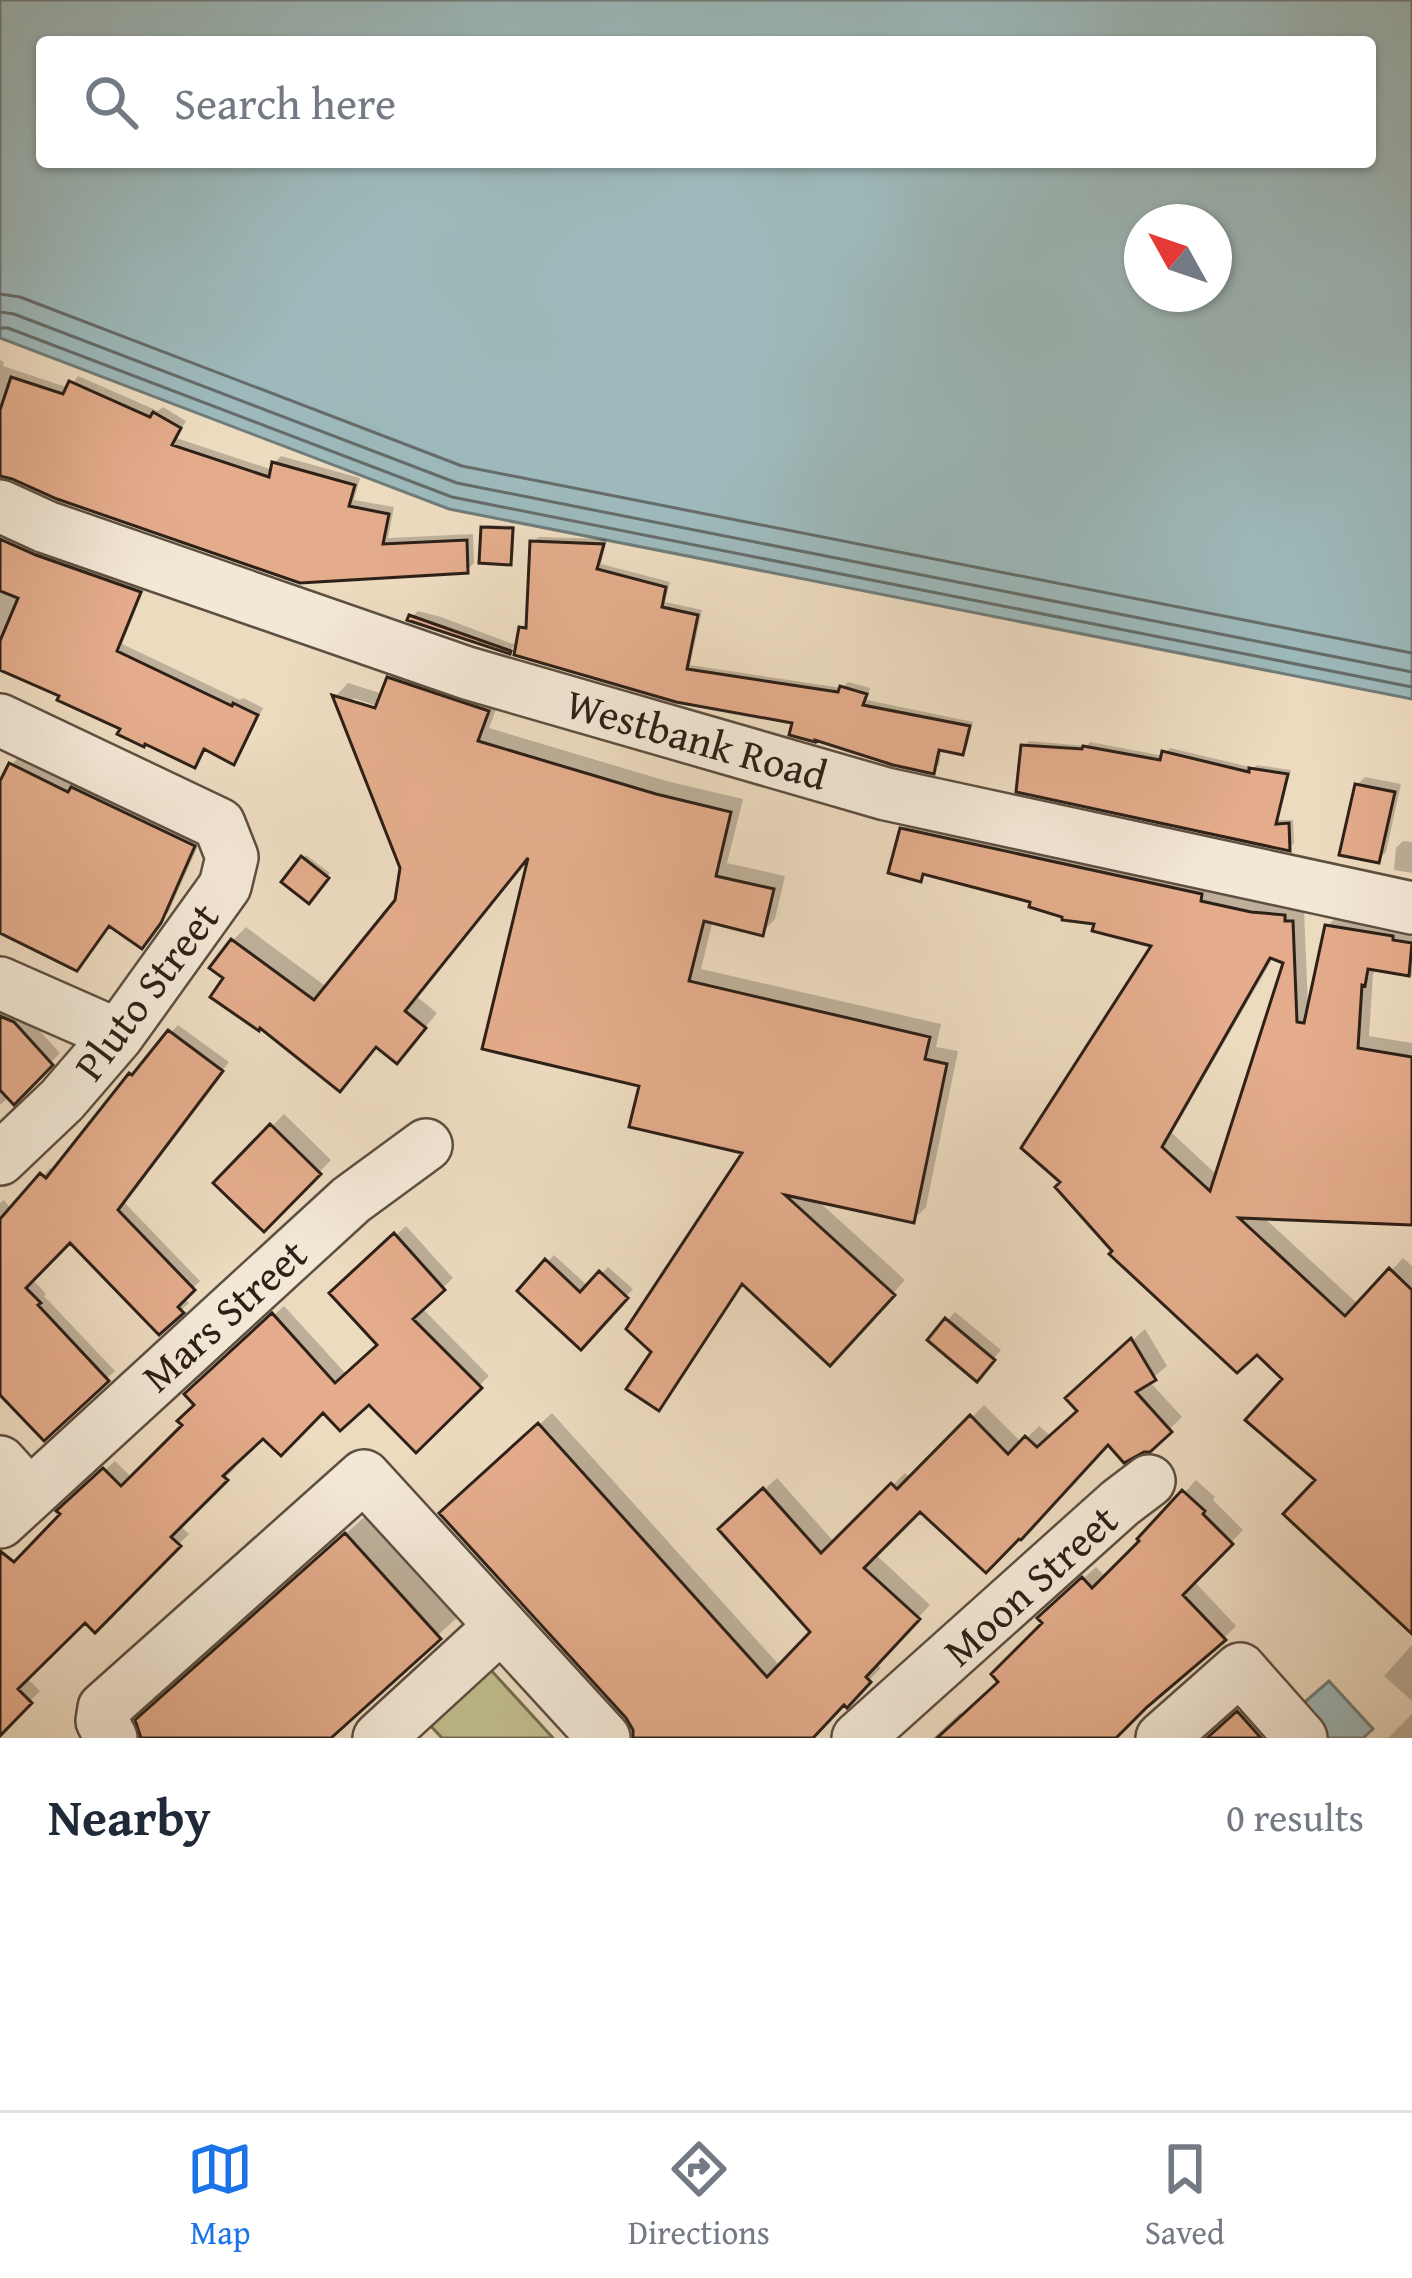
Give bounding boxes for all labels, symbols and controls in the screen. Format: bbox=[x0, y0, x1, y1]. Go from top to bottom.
search box bbox=[36, 36, 1376, 168]
icon: search bbox=[78, 69, 144, 135]
text: Search here bbox=[174, 70, 396, 135]
north arrow bbox=[1124, 204, 1232, 312]
street label: Westbank Road bbox=[559, 672, 835, 805]
street label: Pluto Street bbox=[58, 889, 233, 1092]
street label: Mars Street bbox=[128, 1224, 320, 1405]
street label: Moon Street bbox=[929, 1489, 1131, 1680]
text: Nearby bbox=[48, 1779, 211, 1854]
text: 0 results bbox=[1226, 1788, 1364, 1845]
tab: Map bbox=[187, 2136, 253, 2256]
tab: Directions bbox=[628, 2136, 770, 2256]
tab: Saved bbox=[1145, 2136, 1225, 2256]

